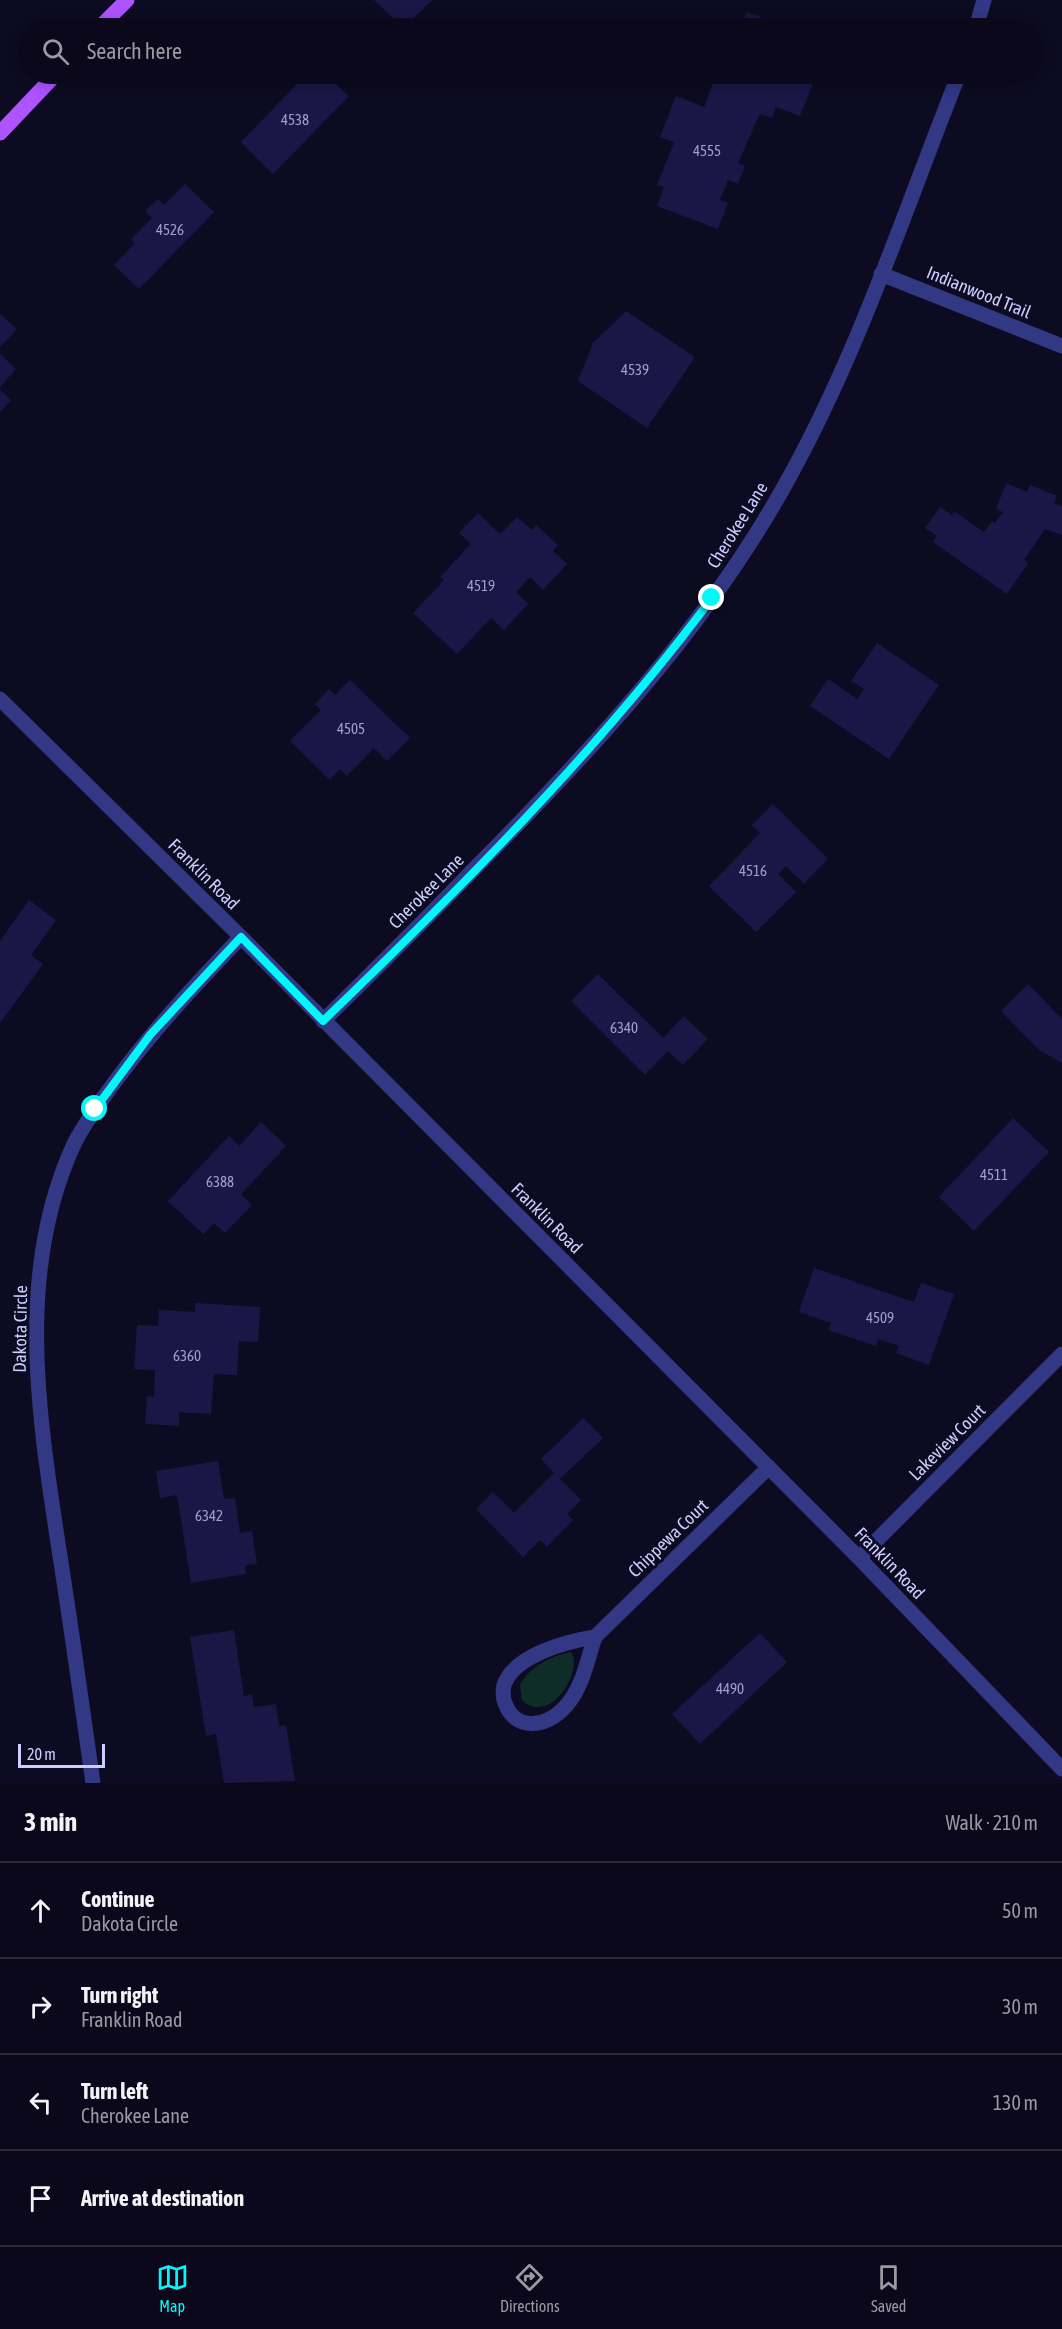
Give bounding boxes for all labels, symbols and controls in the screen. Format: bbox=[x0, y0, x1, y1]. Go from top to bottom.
search box bbox=[18, 18, 1044, 84]
icon: search bbox=[39, 35, 72, 68]
text: Search here bbox=[87, 38, 182, 64]
house number: 4538 bbox=[281, 111, 309, 128]
house number: 4555 bbox=[693, 142, 721, 159]
house number: 4526 bbox=[156, 221, 184, 238]
street label: Indianwood Trail bbox=[924, 262, 1034, 323]
house number: 4539 bbox=[621, 361, 649, 378]
street label: Cherokee Lane bbox=[702, 478, 772, 572]
house number: 4519 bbox=[467, 577, 495, 594]
route end bbox=[698, 584, 724, 610]
house number: 4505 bbox=[337, 720, 365, 737]
street label: Franklin Road bbox=[164, 834, 244, 914]
street label: Cherokee Lane bbox=[384, 849, 468, 933]
house number: 4516 bbox=[739, 862, 767, 879]
house number: 6340 bbox=[610, 1019, 638, 1036]
route start bbox=[81, 1095, 107, 1121]
house number: 4511 bbox=[980, 1166, 1008, 1183]
house number: 6388 bbox=[206, 1173, 234, 1190]
street label: Franklin Road bbox=[507, 1178, 587, 1258]
street label: Dakota Circle bbox=[9, 1285, 31, 1373]
house number: 4509 bbox=[866, 1309, 894, 1326]
house number: 6360 bbox=[173, 1347, 201, 1364]
street label: Lakeview Court bbox=[904, 1399, 990, 1485]
street label: Chippewa Court bbox=[624, 1495, 712, 1581]
house number: 6342 bbox=[195, 1507, 223, 1524]
street label: Franklin Road bbox=[851, 1523, 929, 1603]
house number: 4490 bbox=[716, 1680, 744, 1697]
scale bar bbox=[18, 1741, 105, 1768]
text: 20 m bbox=[27, 1745, 56, 1763]
text: 3 min bbox=[24, 1807, 77, 1837]
text: Walk · 210 m bbox=[946, 1811, 1038, 1834]
text: Continue bbox=[81, 1886, 155, 1912]
icon: ahead bbox=[24, 1894, 57, 1927]
text: 50 m bbox=[1002, 1899, 1038, 1922]
text: Dakota Circle bbox=[81, 1912, 178, 1935]
text: Turn right bbox=[81, 1982, 158, 2008]
icon: right bbox=[24, 1990, 57, 2023]
text: 30 m bbox=[1002, 1995, 1038, 2018]
text: Franklin Road bbox=[81, 2008, 182, 2031]
text: Turn left bbox=[81, 2078, 148, 2104]
icon: left bbox=[24, 2086, 57, 2119]
text: 130 m bbox=[993, 2091, 1038, 2114]
text: Cherokee Lane bbox=[81, 2104, 189, 2127]
icon: arrive bbox=[24, 2182, 57, 2215]
text: Arrive at destination bbox=[81, 2185, 244, 2211]
tab: Map bbox=[156, 2261, 189, 2315]
tab: Directions bbox=[500, 2261, 560, 2315]
tab: Saved bbox=[871, 2261, 906, 2315]

